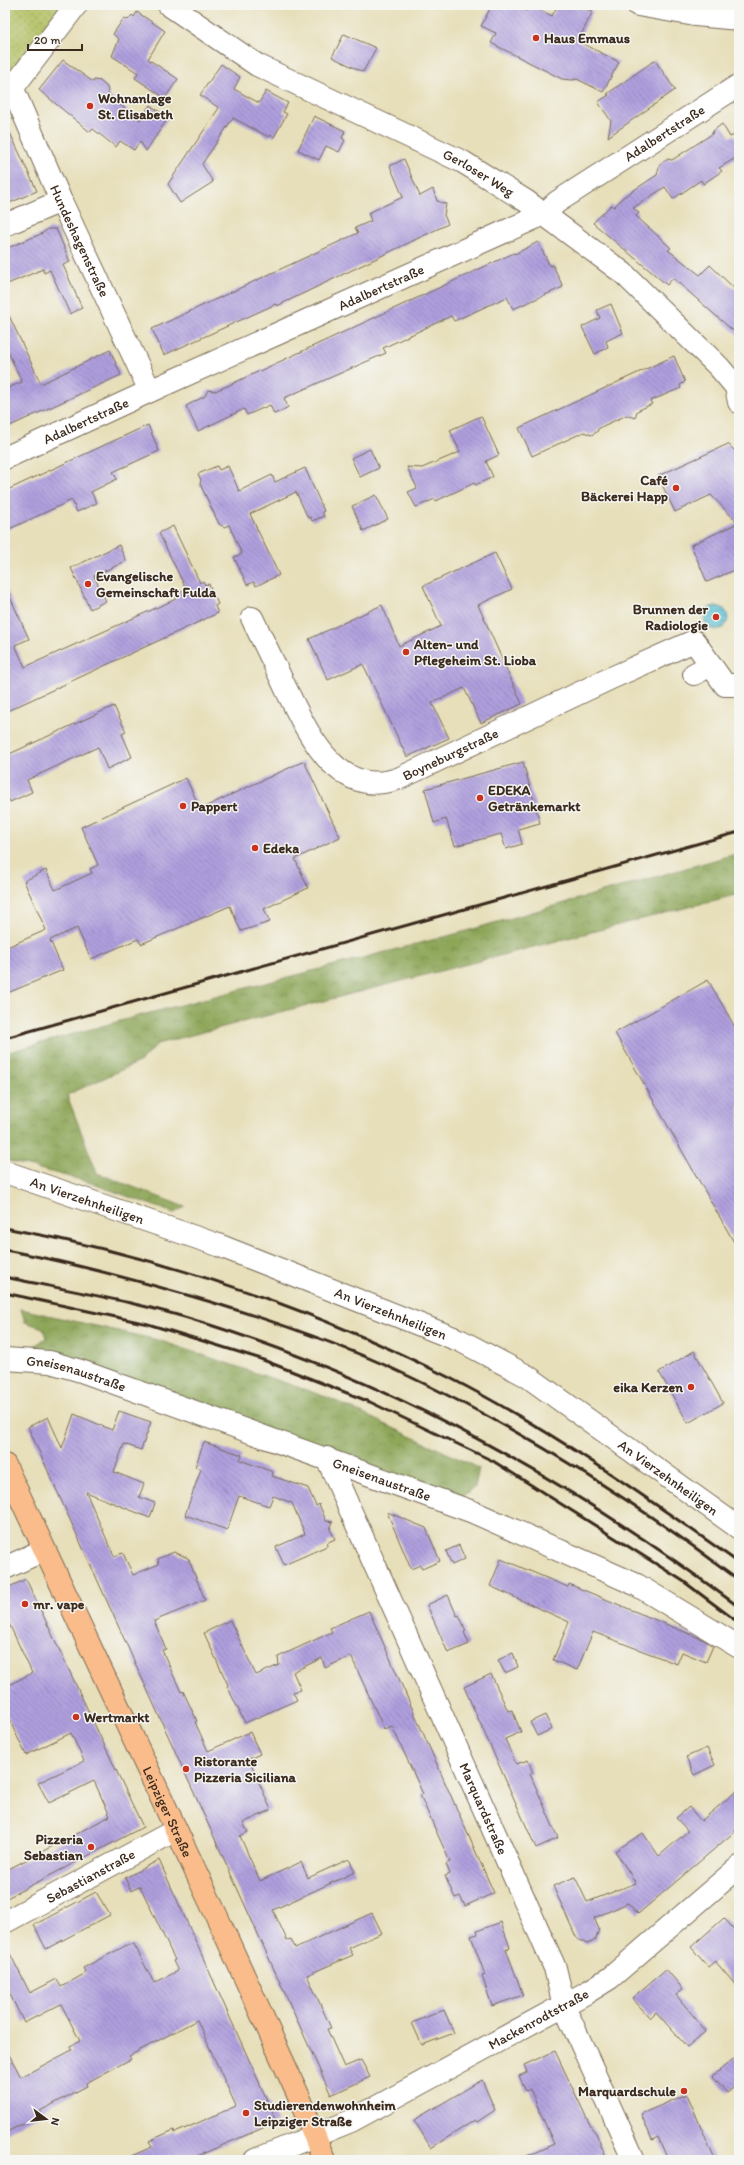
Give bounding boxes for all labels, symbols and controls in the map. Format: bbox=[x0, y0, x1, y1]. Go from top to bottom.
scale bar bbox=[28, 26, 82, 52]
place label: Haus Emmaus bbox=[544, 30, 630, 47]
text: 20 m bbox=[34, 33, 61, 47]
marker: Haus Emmaus bbox=[531, 33, 541, 43]
place label: Wohnanlage St. Elisabeth bbox=[98, 90, 173, 123]
marker: Wohnanlage St. Elisabeth bbox=[85, 101, 95, 111]
street label: Adalbertstraße bbox=[621, 101, 708, 165]
street label: Gerloser Weg bbox=[440, 145, 518, 201]
street label: Hundeshagenstraße bbox=[47, 182, 113, 300]
street label: Adalbertstraße bbox=[335, 260, 427, 314]
street label: Adalbertstraße bbox=[40, 393, 131, 448]
place label: Café Bäckerei Happ bbox=[581, 472, 668, 505]
marker: Café Bäckerei Happ bbox=[671, 483, 681, 493]
place label: Evangelische Gemeinschaft Fulda bbox=[96, 568, 217, 601]
marker: Evangelische Gemeinschaft Fulda bbox=[83, 579, 93, 589]
place label: Brunnen der Radiologie bbox=[633, 601, 708, 634]
marker: Brunnen der Radiologie bbox=[711, 612, 721, 622]
place label: Alten- und Pflegeheim St. Lioba bbox=[413, 636, 537, 669]
marker: Alten- und Pflegeheim St. Lioba bbox=[401, 647, 411, 657]
street label: Boyneburgstraße bbox=[400, 724, 501, 784]
place label: EDEKA Getränkemarkt bbox=[488, 782, 581, 815]
marker: EDEKA Getränkemarkt bbox=[475, 793, 485, 803]
place label: Pappert bbox=[191, 798, 238, 815]
marker: Pappert bbox=[178, 801, 188, 811]
place label: Edeka bbox=[263, 840, 299, 857]
marker: Edeka bbox=[250, 843, 260, 853]
street label: An Vierzehnheiligen bbox=[28, 1173, 146, 1228]
street label: An Vierzehnheiligen bbox=[332, 1283, 449, 1343]
street label: Gneisenaustraße bbox=[26, 1352, 129, 1395]
place label: eika Kerzen bbox=[613, 1379, 683, 1396]
marker: eika Kerzen bbox=[686, 1382, 696, 1392]
street label: An Vierzehnheiligen bbox=[615, 1436, 722, 1519]
street label: Gneisenaustraße bbox=[330, 1454, 434, 1505]
place label: mr. vape bbox=[32, 1596, 85, 1613]
marker: mr. vape bbox=[20, 1599, 30, 1609]
place label: Wertmarkt bbox=[84, 1709, 150, 1726]
marker: Wertmarkt bbox=[71, 1712, 81, 1722]
place label: Ristorante Pizzeria Siciliana bbox=[194, 1753, 297, 1786]
street label: Marquardstraße bbox=[456, 1760, 512, 1857]
street label: Leipziger Straße bbox=[139, 1764, 196, 1860]
marker: Ristorante Pizzeria Siciliana bbox=[181, 1764, 191, 1774]
place label: Pizzeria Sebastian bbox=[24, 1831, 84, 1864]
marker: Pizzeria Sebastian bbox=[86, 1842, 96, 1852]
street label: Sebastianstraße bbox=[43, 1845, 138, 1907]
street label: Mackenrodtstraße bbox=[485, 1985, 592, 2053]
place label: Marquardschule bbox=[578, 2083, 676, 2100]
marker: Marquardschule bbox=[679, 2086, 689, 2096]
place label: Studierendenwohnheim Leipziger Straße bbox=[254, 2097, 396, 2130]
north arrow bbox=[26, 2099, 66, 2139]
marker: Studierendenwohnheim Leipziger Straße bbox=[241, 2108, 251, 2118]
text: N bbox=[48, 2116, 62, 2127]

